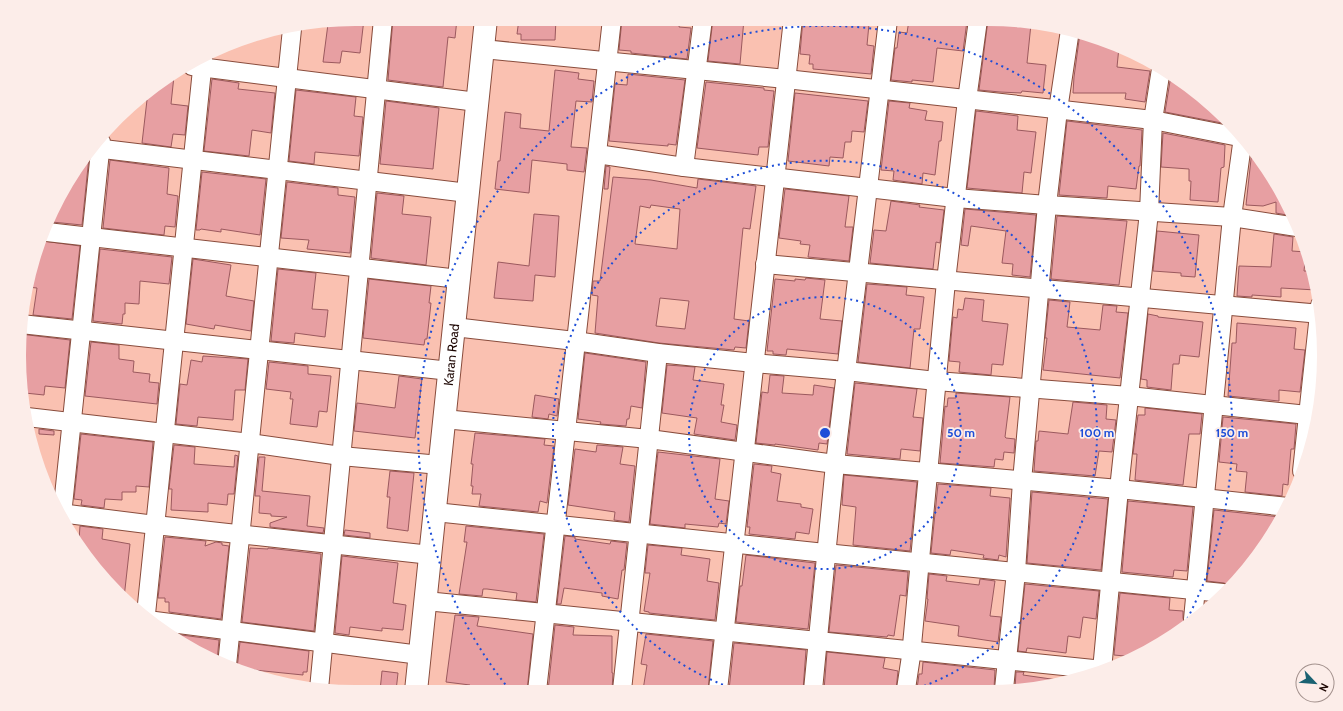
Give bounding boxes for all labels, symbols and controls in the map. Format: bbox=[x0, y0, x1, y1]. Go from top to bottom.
street label: Karan Road bbox=[440, 323, 462, 387]
text: 50 m bbox=[947, 425, 975, 440]
text: 100 m bbox=[1080, 425, 1114, 440]
text: 150 m bbox=[1216, 425, 1248, 440]
centre of rings bbox=[818, 426, 832, 440]
north arrow bbox=[1295, 663, 1335, 703]
text: N bbox=[1316, 681, 1332, 694]

